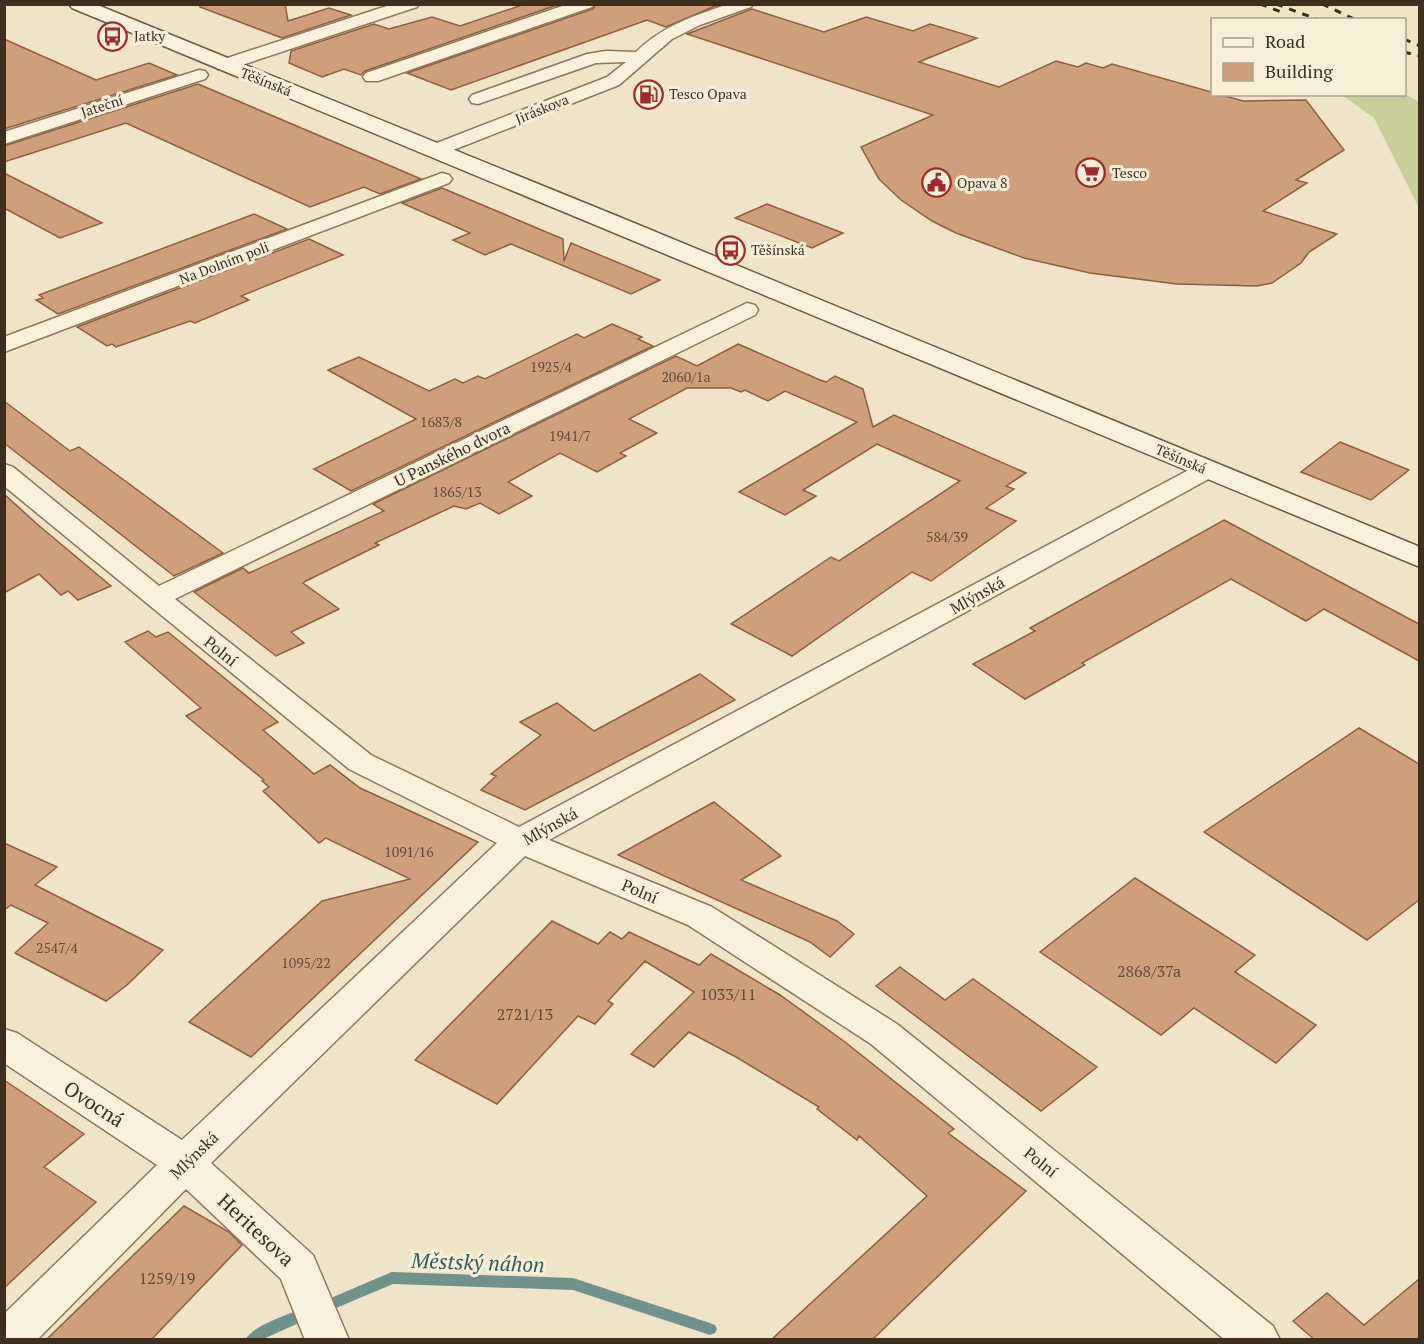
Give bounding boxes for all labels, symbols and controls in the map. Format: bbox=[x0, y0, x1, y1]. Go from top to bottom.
legend bbox=[1211, 18, 1406, 96]
bus stop icon: Jatky bbox=[97, 20, 129, 52]
place label: Jatky bbox=[134, 26, 166, 45]
text: Road bbox=[1265, 29, 1305, 53]
text: Building bbox=[1265, 59, 1333, 83]
street label: Těšínská bbox=[238, 63, 295, 100]
fuel station icon: Tesco Opava bbox=[632, 78, 664, 110]
place label: Tesco Opava bbox=[669, 84, 747, 103]
street label: Jiráskova bbox=[512, 89, 571, 128]
street label: Jateční bbox=[78, 90, 126, 121]
supermarket icon: Tesco bbox=[1075, 157, 1107, 189]
place label: Tesco bbox=[1112, 163, 1147, 182]
public building icon: Opava 8 bbox=[920, 167, 952, 199]
place label: Opava 8 bbox=[957, 173, 1007, 192]
bus stop icon: Těšínská bbox=[714, 234, 746, 266]
street label: Na Dolním poli bbox=[176, 237, 271, 288]
place label: Těšínská bbox=[751, 240, 805, 259]
house number: 1925/4 bbox=[530, 357, 573, 376]
house number: 2060/1a bbox=[661, 367, 711, 386]
house number: 1683/8 bbox=[420, 412, 462, 431]
street label: U Panského dvora bbox=[390, 416, 514, 492]
house number: 1941/7 bbox=[549, 426, 591, 445]
street label: Těšínská bbox=[1153, 439, 1210, 478]
house number: 1865/13 bbox=[432, 482, 482, 501]
house number: 584/39 bbox=[926, 527, 968, 546]
street label: Mlýnská bbox=[946, 571, 1008, 619]
street label: Polní bbox=[200, 631, 242, 671]
street label: Mlýnská bbox=[519, 802, 581, 850]
house number: 1091/16 bbox=[384, 842, 434, 861]
street label: Polní bbox=[619, 874, 662, 908]
house number: 2547/4 bbox=[36, 938, 79, 957]
house number: 1095/22 bbox=[281, 953, 331, 972]
house number: 2868/37a bbox=[1117, 960, 1181, 982]
house number: 1033/11 bbox=[700, 983, 756, 1005]
house number: 2721/13 bbox=[497, 1003, 553, 1025]
street label: Ovocná bbox=[59, 1074, 130, 1133]
street label: Mlýnská bbox=[165, 1126, 223, 1184]
street label: Polní bbox=[1020, 1142, 1062, 1182]
street label: Heritesova bbox=[212, 1187, 300, 1272]
water label: Městský náhon bbox=[410, 1246, 545, 1278]
house number: 1259/19 bbox=[139, 1267, 195, 1289]

